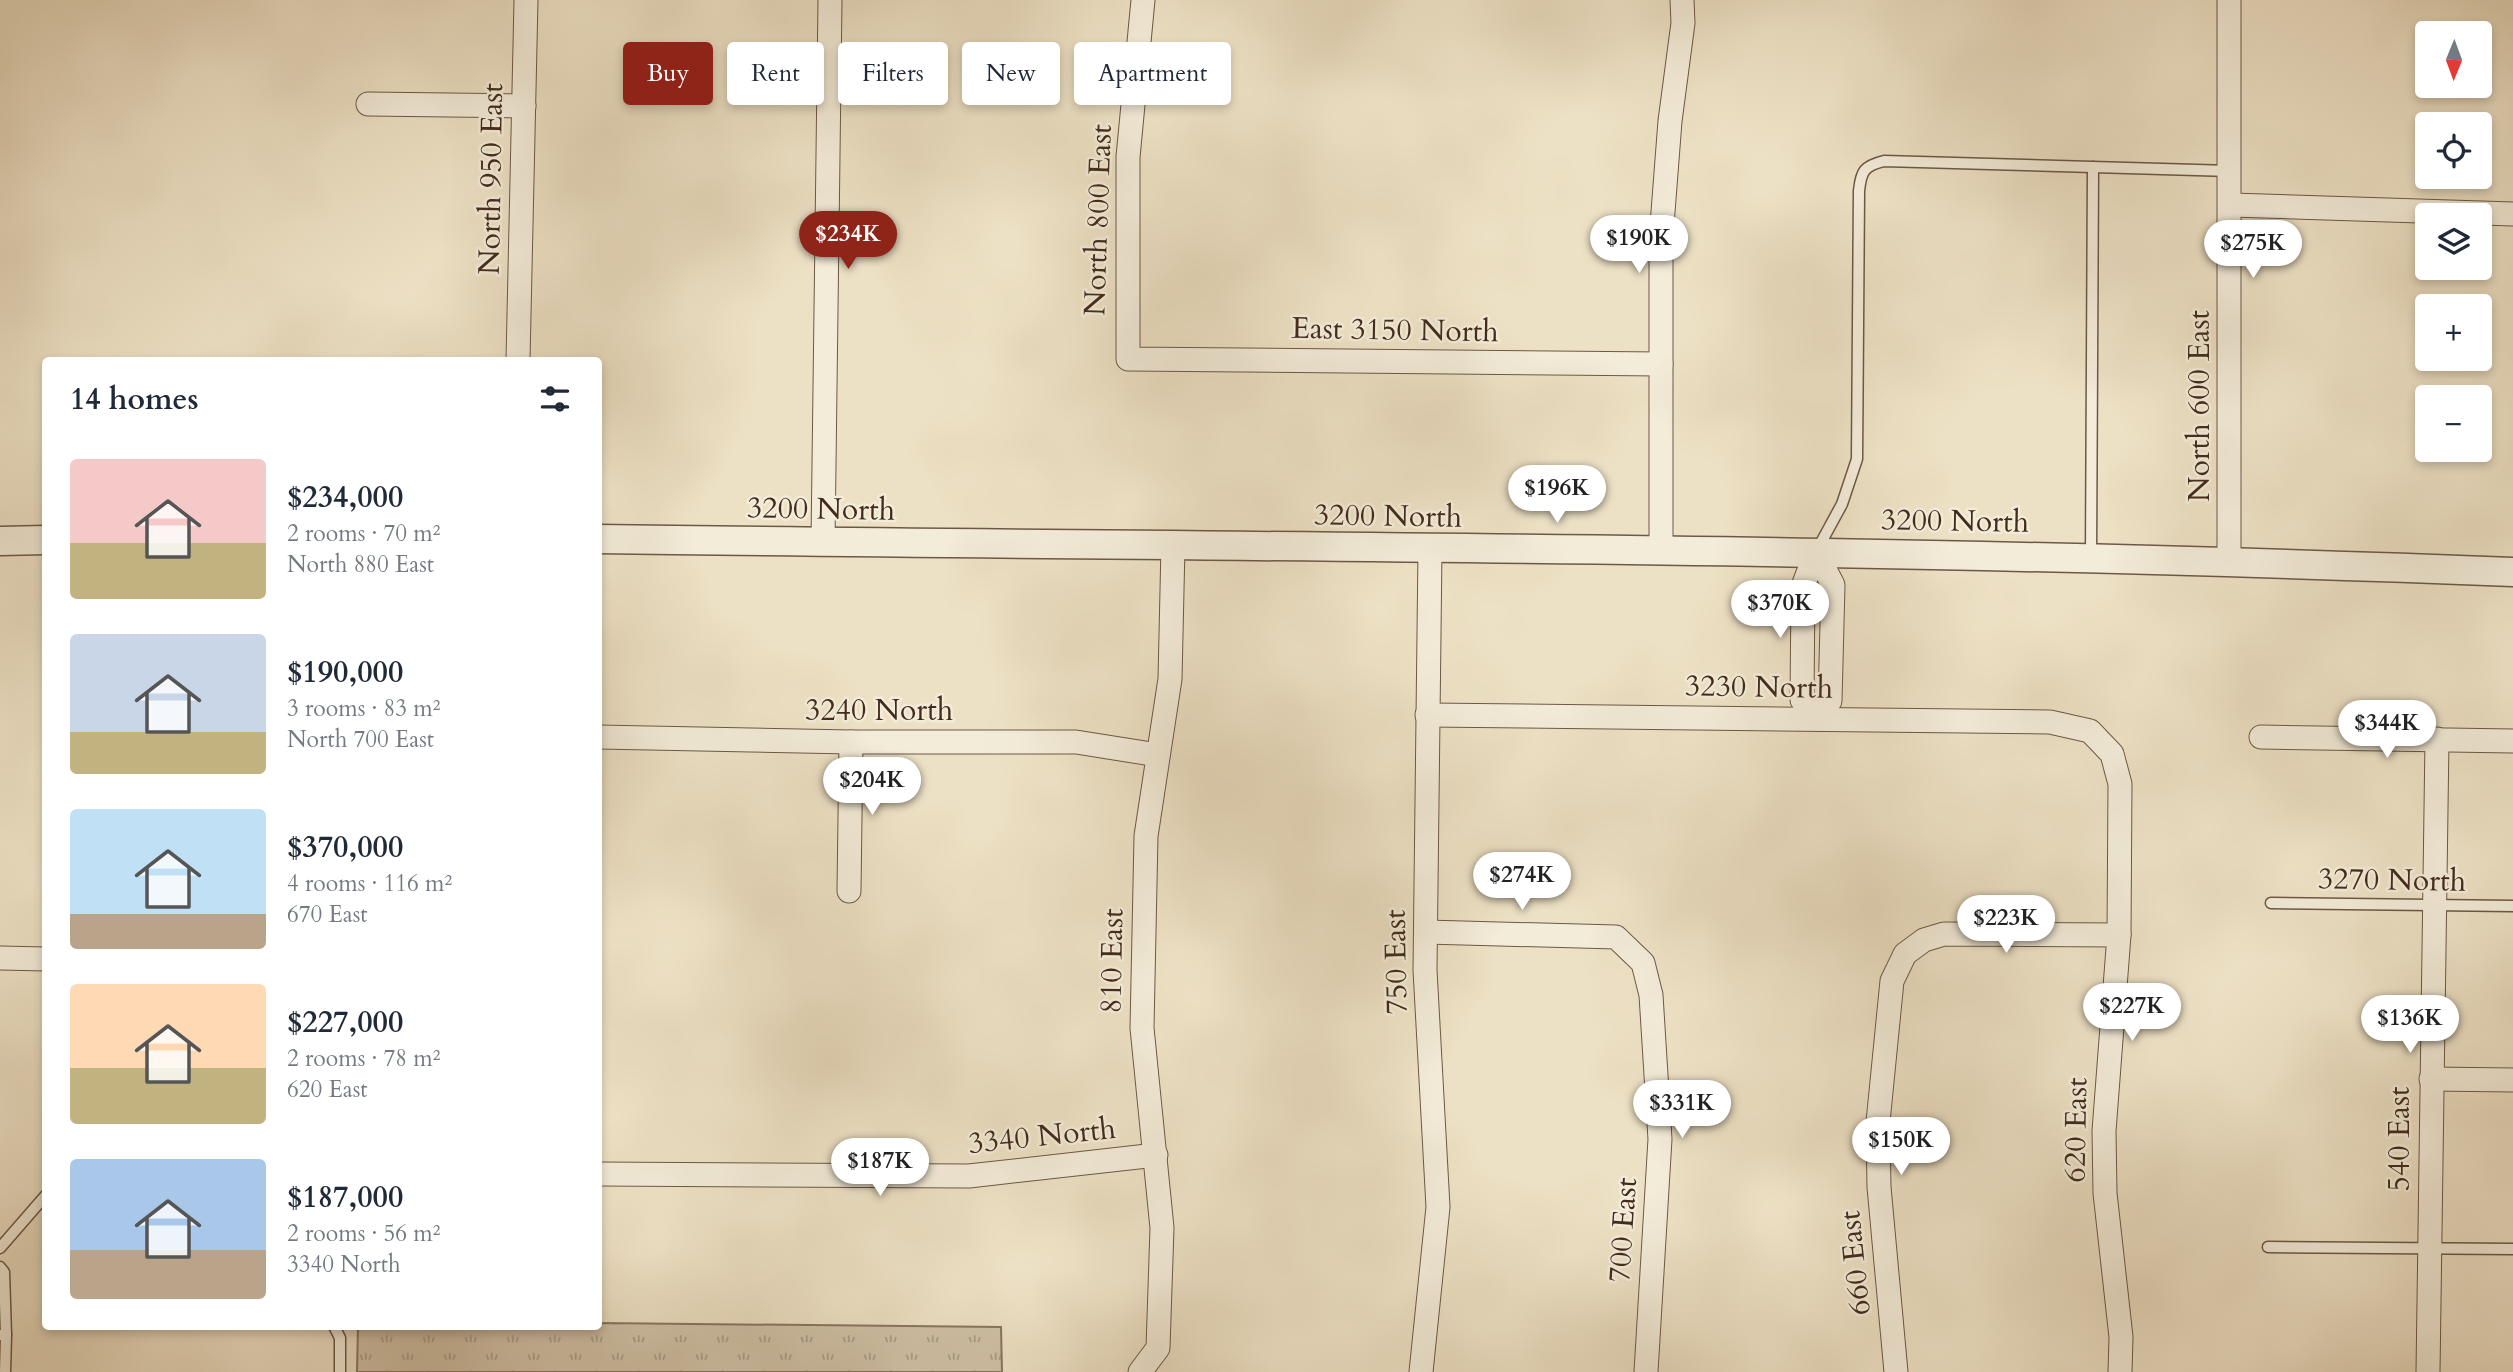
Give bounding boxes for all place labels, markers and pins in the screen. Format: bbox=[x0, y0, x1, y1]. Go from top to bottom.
pin: $234K bbox=[799, 212, 897, 271]
pin: $190K bbox=[1590, 216, 1688, 275]
pin: $275K bbox=[2204, 220, 2302, 280]
pin: $196K bbox=[1508, 466, 1606, 525]
pin: $370K bbox=[1731, 580, 1829, 640]
pin: $344K bbox=[2338, 700, 2436, 760]
pin: $204K bbox=[823, 758, 921, 817]
pin: $274K bbox=[1473, 852, 1571, 912]
pin: $223K bbox=[1957, 895, 2055, 955]
pin: $227K bbox=[2083, 984, 2181, 1043]
pin: $136K bbox=[2361, 996, 2459, 1055]
pin: $331K bbox=[1633, 1080, 1731, 1140]
pin: $150K bbox=[1852, 1118, 1950, 1177]
pin: $187K bbox=[831, 1138, 929, 1198]

